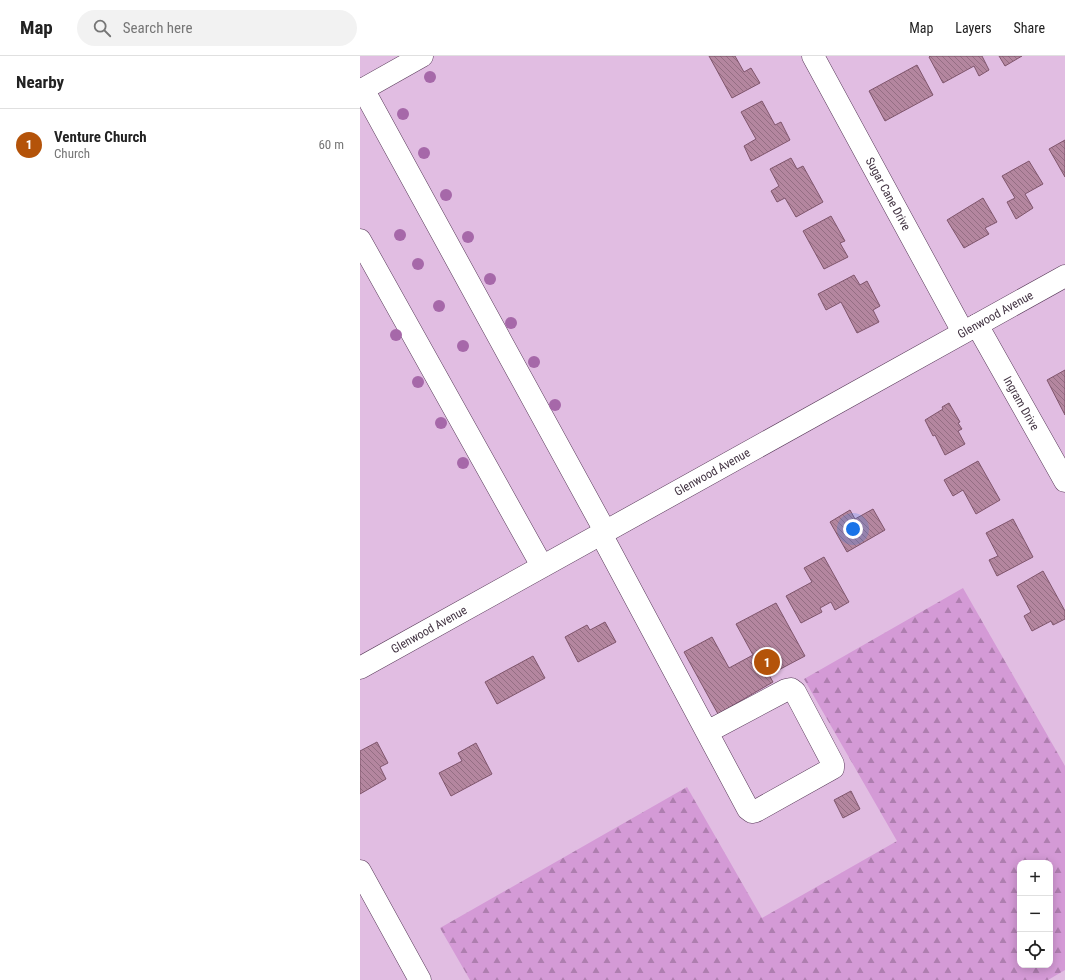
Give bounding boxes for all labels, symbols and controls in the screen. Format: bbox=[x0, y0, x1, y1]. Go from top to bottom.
search box bbox=[77, 10, 357, 46]
text: Map bbox=[20, 16, 53, 39]
icon: search bbox=[91, 17, 113, 39]
text: Search here bbox=[123, 19, 193, 37]
text: Map bbox=[909, 20, 933, 36]
text: Layers bbox=[955, 20, 992, 36]
text: Share bbox=[1014, 20, 1045, 36]
text: Nearby bbox=[16, 72, 64, 92]
text: Venture Church bbox=[54, 128, 147, 146]
text: 1 bbox=[26, 137, 32, 152]
text: 60 m bbox=[318, 137, 344, 152]
text: Church bbox=[54, 146, 90, 161]
street label: Sugar Cane Drive bbox=[863, 155, 914, 233]
street label: Glenwood Avenue bbox=[955, 288, 1036, 341]
street label: Ingram Drive bbox=[1000, 374, 1042, 433]
street label: Glenwood Avenue bbox=[672, 445, 753, 499]
your location bbox=[843, 519, 863, 539]
street label: Glenwood Avenue bbox=[389, 603, 470, 656]
pin: 1 bbox=[754, 647, 780, 677]
map controls bbox=[1017, 860, 1053, 968]
button: + bbox=[1017, 860, 1053, 896]
button: − bbox=[1017, 896, 1053, 932]
button: locate bbox=[1017, 932, 1053, 968]

